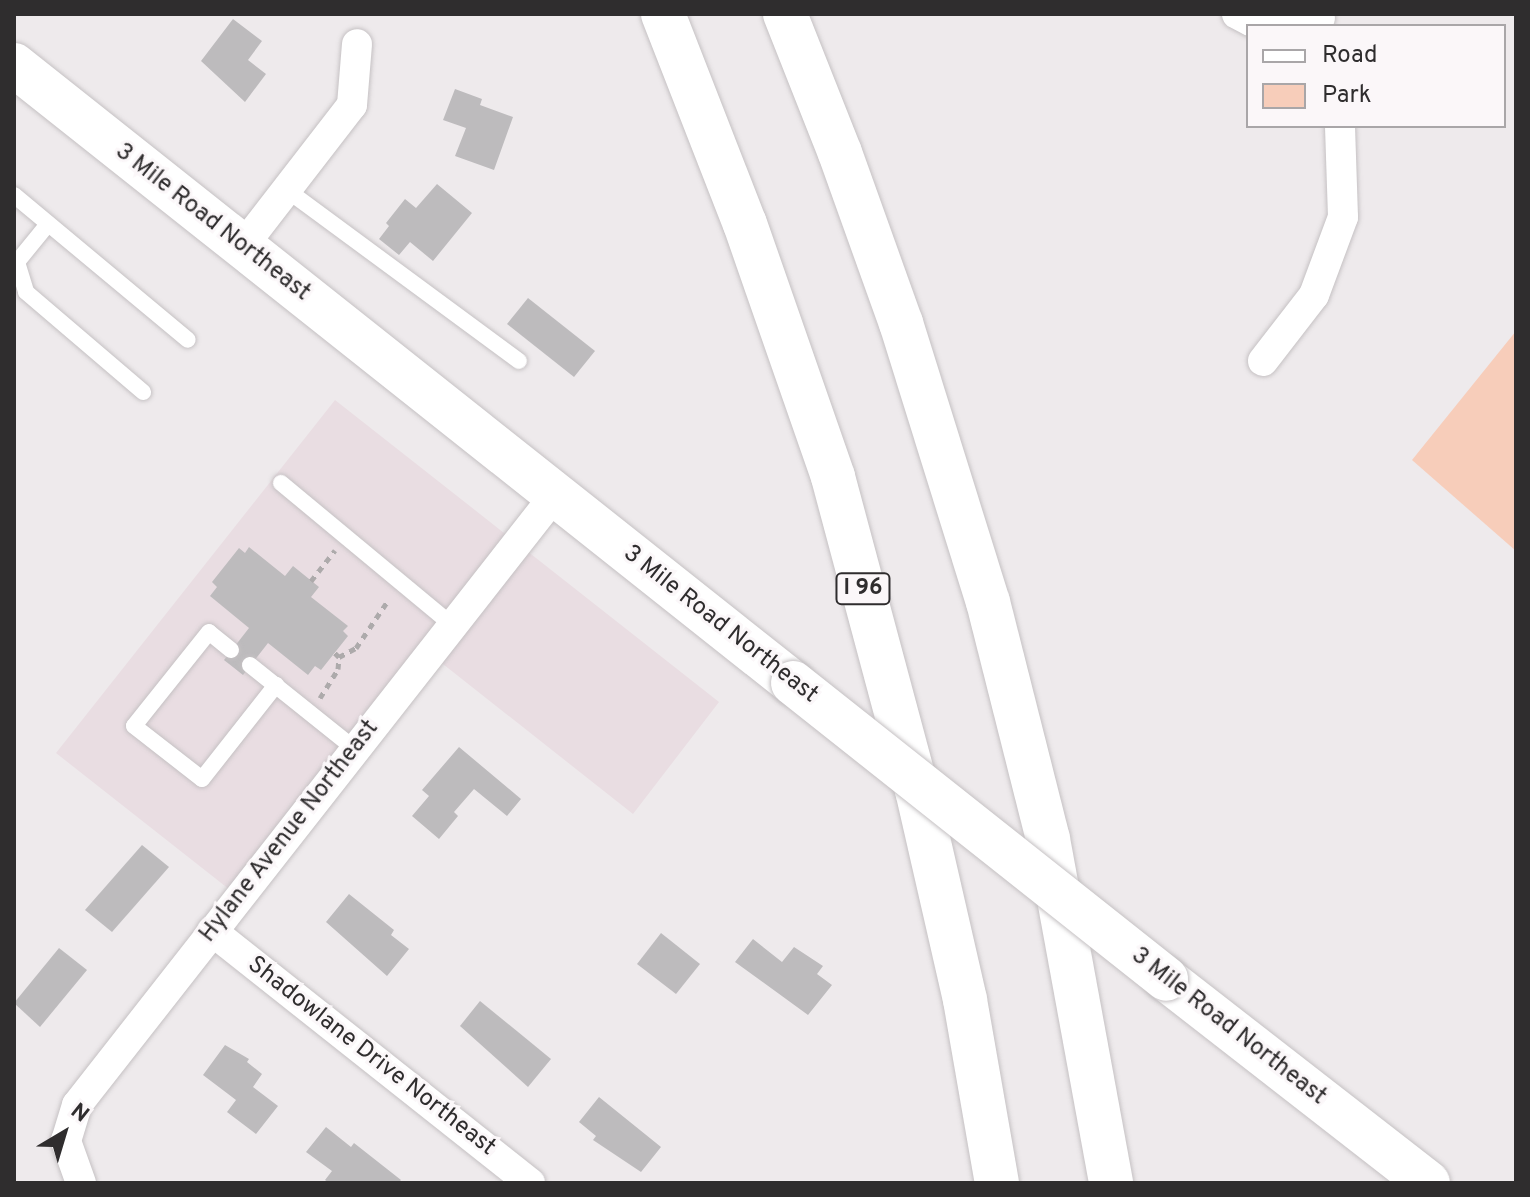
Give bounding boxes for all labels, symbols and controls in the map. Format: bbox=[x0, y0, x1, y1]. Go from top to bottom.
legend bbox=[1246, 24, 1506, 128]
text: Road bbox=[1322, 41, 1378, 71]
text: Park bbox=[1322, 81, 1372, 111]
street label: 3 Mile Road Northeast bbox=[109, 138, 315, 308]
street label: 3 Mile Road Northeast bbox=[617, 540, 823, 710]
road number: I 96 bbox=[835, 571, 891, 607]
street label: Hylane Avenue Northeast bbox=[194, 715, 386, 949]
street label: 3 Mile Road Northeast bbox=[1125, 942, 1331, 1112]
street label: Shadowlane Drive Northeast bbox=[241, 951, 501, 1163]
north arrow bbox=[24, 1093, 104, 1173]
text: N bbox=[65, 1098, 94, 1129]

